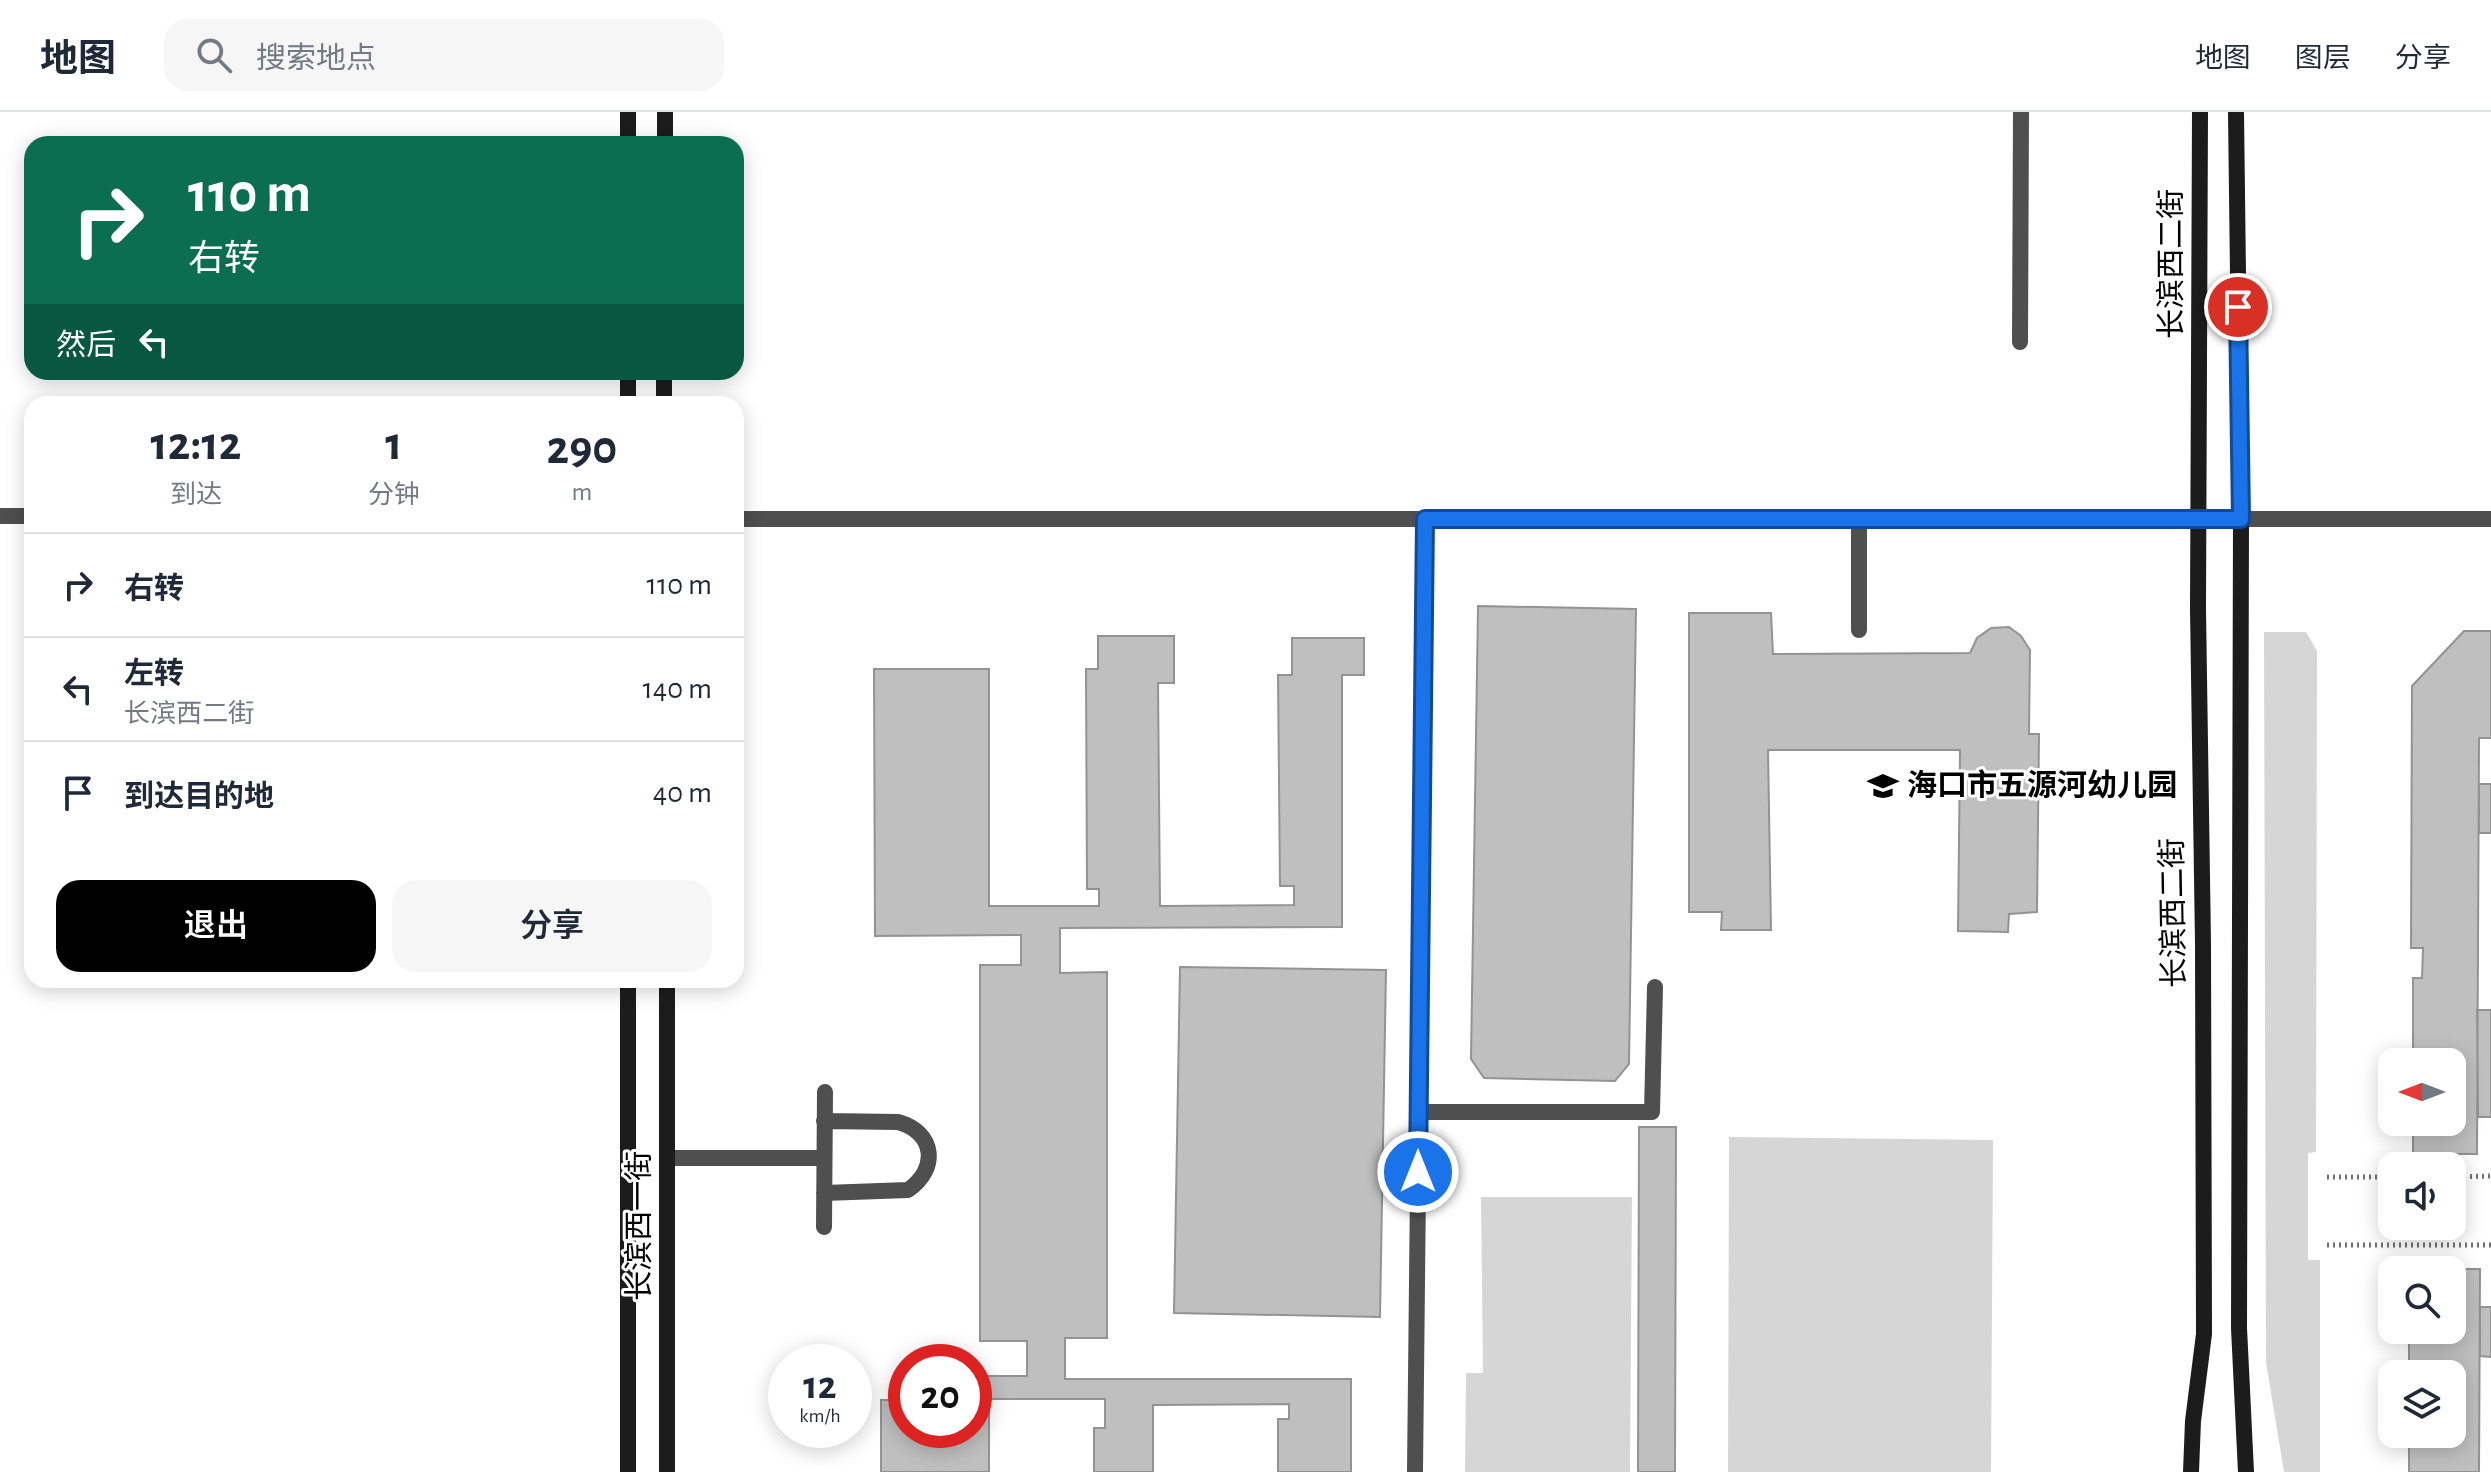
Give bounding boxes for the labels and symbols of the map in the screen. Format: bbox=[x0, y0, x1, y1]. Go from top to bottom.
street label: 长滨西二街 bbox=[2155, 189, 2187, 339]
pin bbox=[2204, 273, 2272, 341]
school or university icon: 海口市五源河幼儿园 bbox=[1866, 769, 1900, 803]
place label: 海口市五源河幼儿园 bbox=[1907, 769, 2177, 801]
street label: 长滨西二街 bbox=[2156, 838, 2190, 988]
north arrow bbox=[2378, 1048, 2466, 1136]
position arrow bbox=[1376, 1130, 1460, 1214]
street label: 长滨西一街 bbox=[623, 1151, 655, 1301]
speed limit sign: 20 bbox=[888, 1344, 992, 1448]

